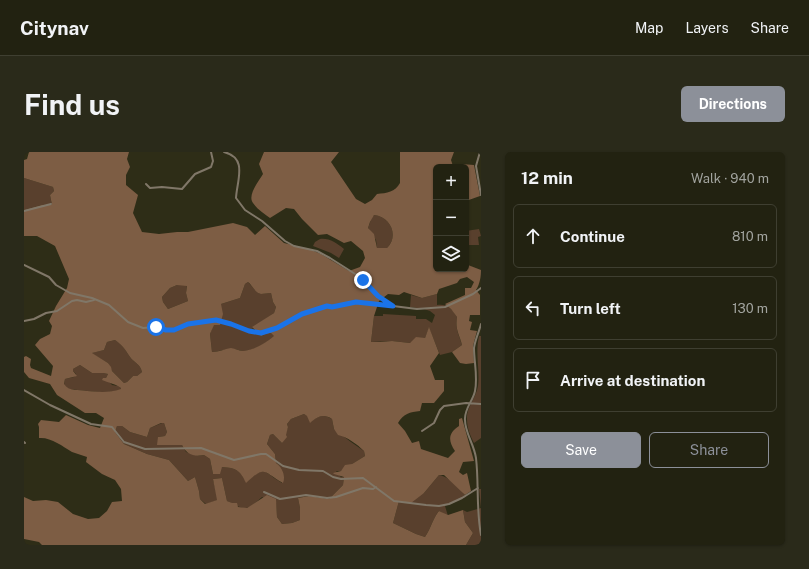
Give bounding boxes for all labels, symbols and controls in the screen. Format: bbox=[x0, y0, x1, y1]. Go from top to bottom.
text: Citynav bbox=[20, 17, 89, 39]
text: Map bbox=[635, 20, 663, 36]
text: Layers bbox=[685, 20, 729, 36]
text: Share bbox=[751, 20, 789, 36]
button: Directions bbox=[681, 86, 785, 122]
text: Find us bbox=[24, 88, 120, 121]
map controls bbox=[433, 164, 469, 272]
button: + bbox=[433, 164, 469, 200]
text: 12 min bbox=[521, 168, 573, 188]
text: Walk · 940 m bbox=[691, 171, 769, 186]
button: − bbox=[433, 200, 469, 236]
icon: ahead bbox=[522, 225, 544, 247]
text: Continue bbox=[560, 228, 625, 245]
text: 810 m bbox=[732, 229, 768, 244]
button: layers bbox=[433, 236, 469, 272]
route end bbox=[354, 271, 372, 289]
icon: left bbox=[522, 297, 544, 319]
text: Turn left bbox=[560, 300, 621, 317]
text: 130 m bbox=[732, 301, 768, 316]
route start bbox=[147, 318, 165, 336]
icon: arrive bbox=[522, 369, 544, 391]
text: Arrive at destination bbox=[560, 372, 705, 389]
button: Save bbox=[521, 432, 641, 468]
button: Share bbox=[649, 432, 769, 468]

